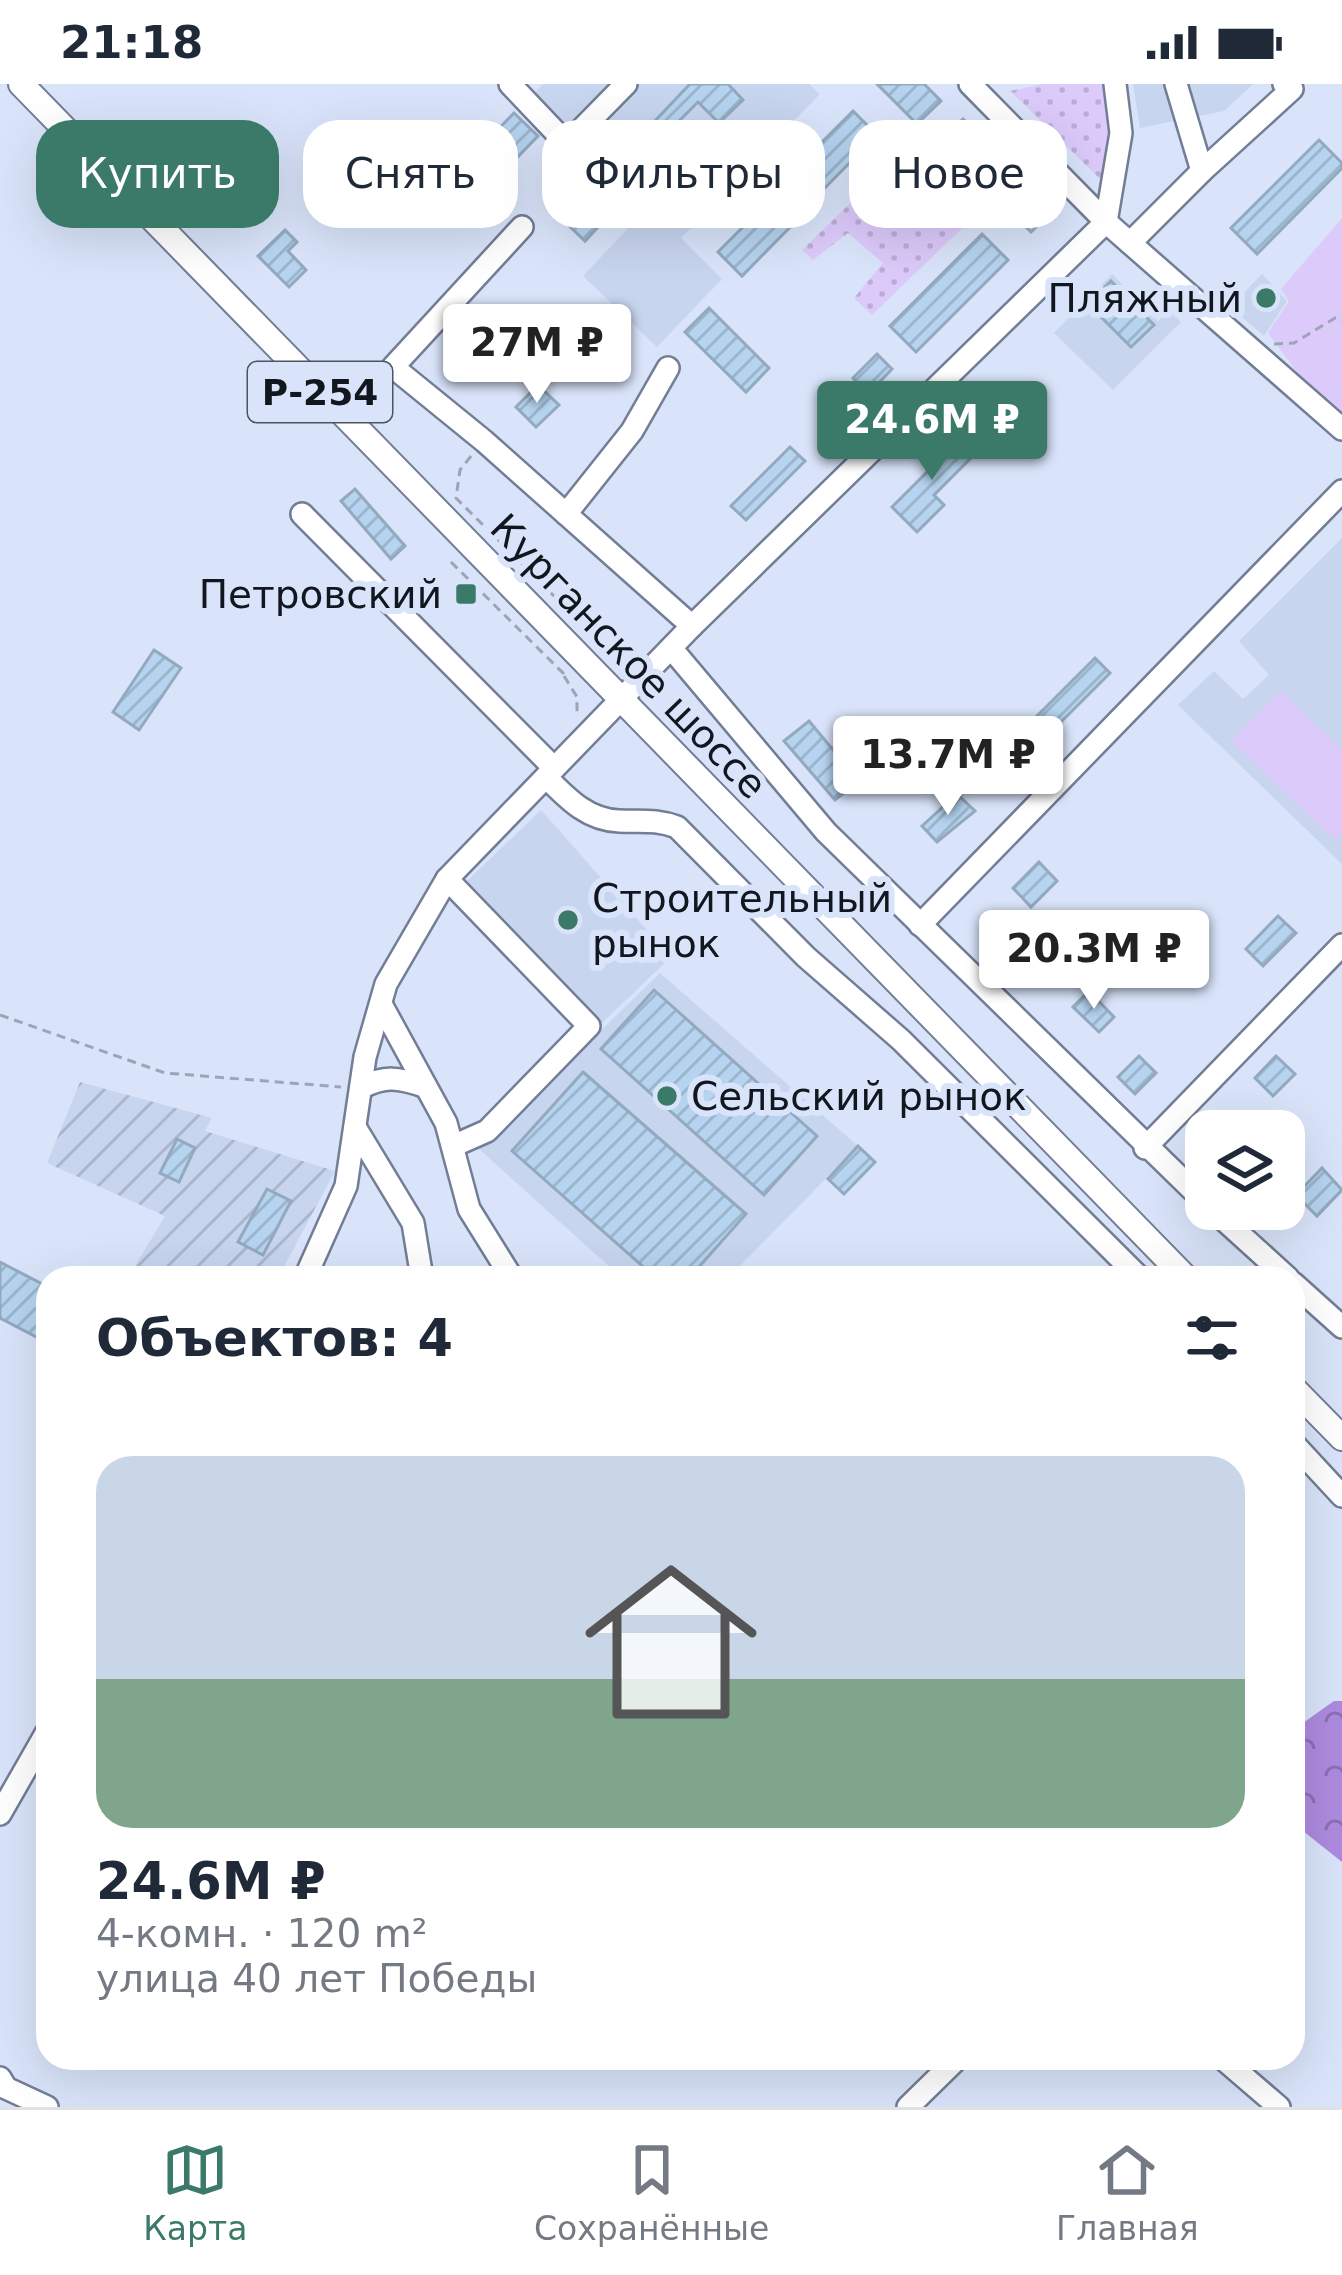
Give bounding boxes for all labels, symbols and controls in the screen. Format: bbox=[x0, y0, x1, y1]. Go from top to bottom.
text: 21:18 bbox=[60, 16, 203, 69]
chip: Купить bbox=[36, 120, 279, 228]
chip: Снять bbox=[303, 120, 518, 228]
chip: Фильтры bbox=[542, 120, 825, 228]
chip: Новое bbox=[849, 120, 1067, 228]
place label: Пляжный bbox=[1048, 276, 1242, 321]
marker: Пляжный bbox=[1253, 285, 1279, 311]
pin: 27M ₽ bbox=[453, 304, 621, 406]
text: 27M ₽ bbox=[470, 320, 604, 365]
road number: Р-254 bbox=[248, 362, 392, 422]
pin: 24.6M ₽ bbox=[821, 381, 1043, 483]
text: 24.6M ₽ bbox=[844, 397, 1020, 442]
street label: Курганское шоссе bbox=[481, 505, 776, 808]
place label: Петровский bbox=[199, 572, 442, 617]
marker: Петровский bbox=[453, 581, 479, 607]
pin: 13.7M ₽ bbox=[837, 716, 1059, 818]
text: 13.7M ₽ bbox=[860, 732, 1036, 777]
place label: Строительный рынок bbox=[592, 876, 892, 966]
marker: Строительный рынок bbox=[555, 907, 581, 933]
pin: 20.3M ₽ bbox=[983, 910, 1205, 1012]
text: 20.3M ₽ bbox=[1006, 926, 1182, 971]
place label: Сельский рынок bbox=[691, 1074, 1027, 1119]
marker: Сельский рынок bbox=[654, 1083, 680, 1109]
map controls bbox=[1185, 1110, 1305, 1230]
button: layers bbox=[1185, 1110, 1305, 1230]
icon: filters bbox=[1179, 1305, 1245, 1371]
text: Объектов: 4 bbox=[96, 1309, 453, 1368]
icon: home bbox=[563, 1534, 779, 1750]
text: 24.6M ₽ bbox=[96, 1852, 326, 1911]
text: 4-комн. · 120 m² bbox=[96, 1911, 427, 1956]
text: улица 40 лет Победы bbox=[96, 1956, 537, 2001]
tab: Карта bbox=[143, 2137, 247, 2248]
tab: Сохранённые bbox=[534, 2137, 769, 2248]
tab: Главная bbox=[1056, 2137, 1199, 2248]

